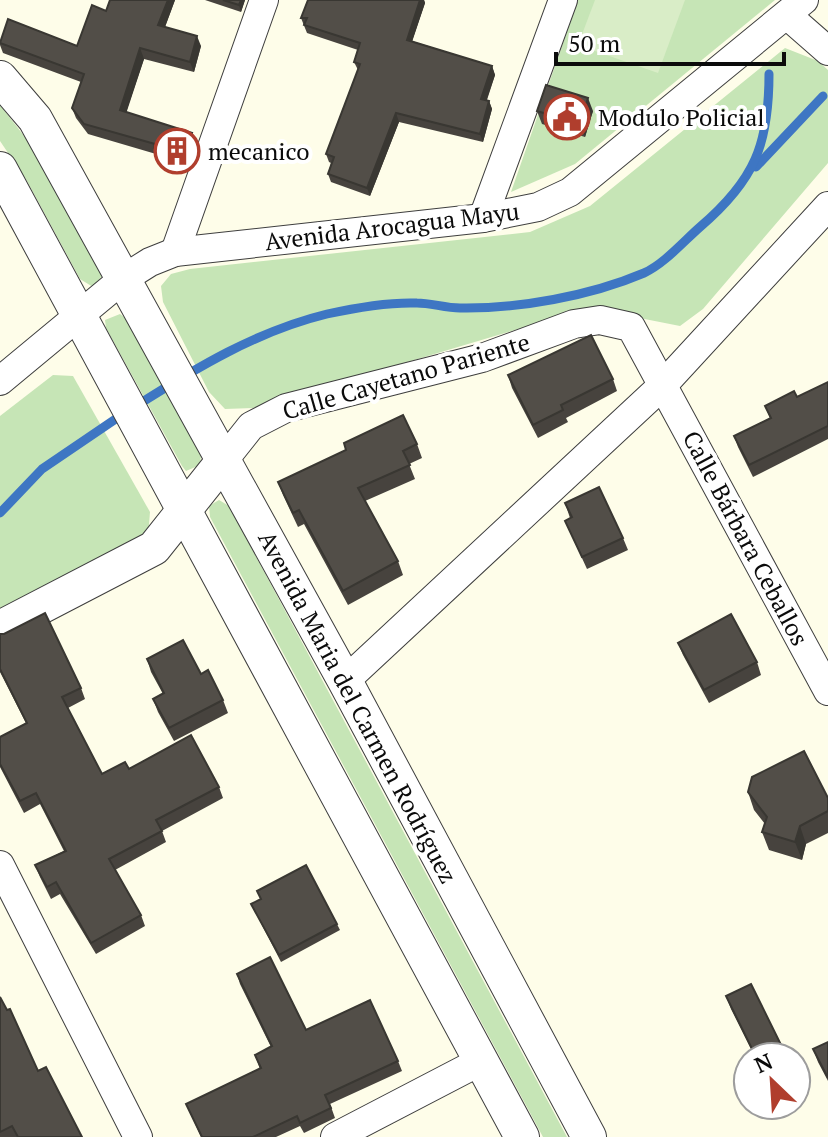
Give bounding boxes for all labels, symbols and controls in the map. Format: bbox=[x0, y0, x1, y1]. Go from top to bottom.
scale bar bbox=[556, 16, 784, 66]
text: 50 m bbox=[568, 27, 620, 59]
public building icon: Modulo Policial bbox=[543, 93, 591, 141]
place label: Modulo Policial bbox=[598, 101, 765, 133]
building icon: mecanico bbox=[153, 127, 201, 175]
place label: mecanico bbox=[208, 135, 310, 167]
street label: Avenida Arocagua Mayu bbox=[263, 194, 521, 257]
street label: Calle Cayetano Pariente bbox=[279, 325, 533, 427]
street label: Calle Bárbara Ceballos bbox=[676, 425, 816, 651]
street label: Avenida Maria del Carmen Rodríguez bbox=[251, 525, 465, 889]
north arrow bbox=[732, 1041, 812, 1121]
text: N bbox=[750, 1046, 777, 1079]

